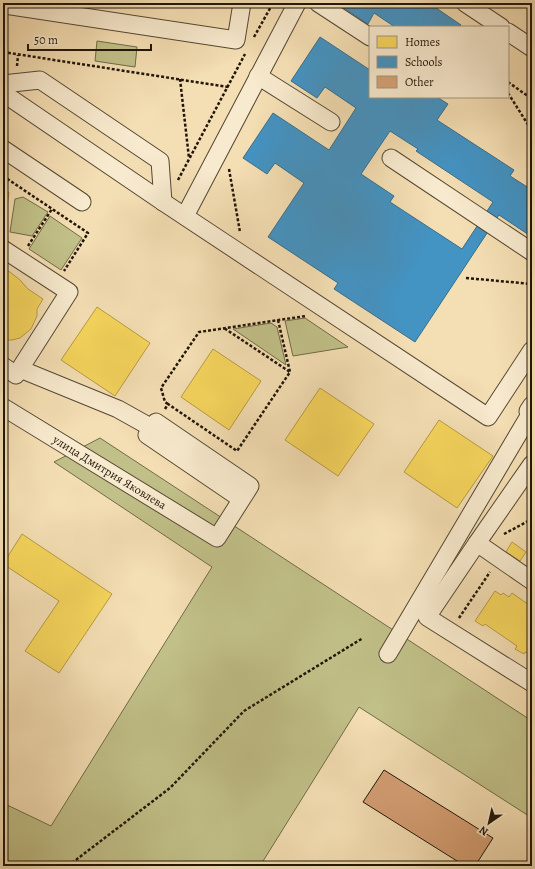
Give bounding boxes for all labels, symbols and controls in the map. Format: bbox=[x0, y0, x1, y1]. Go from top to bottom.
scale bar bbox=[28, 26, 151, 52]
legend bbox=[369, 26, 509, 98]
text: 50 m bbox=[34, 32, 58, 48]
text: Homes bbox=[405, 34, 440, 50]
text: Schools bbox=[405, 54, 442, 70]
text: Other bbox=[405, 74, 434, 90]
street label: улица Дмитрия Яковлева bbox=[49, 431, 170, 513]
north arrow bbox=[469, 803, 509, 843]
text: N bbox=[476, 822, 491, 839]

